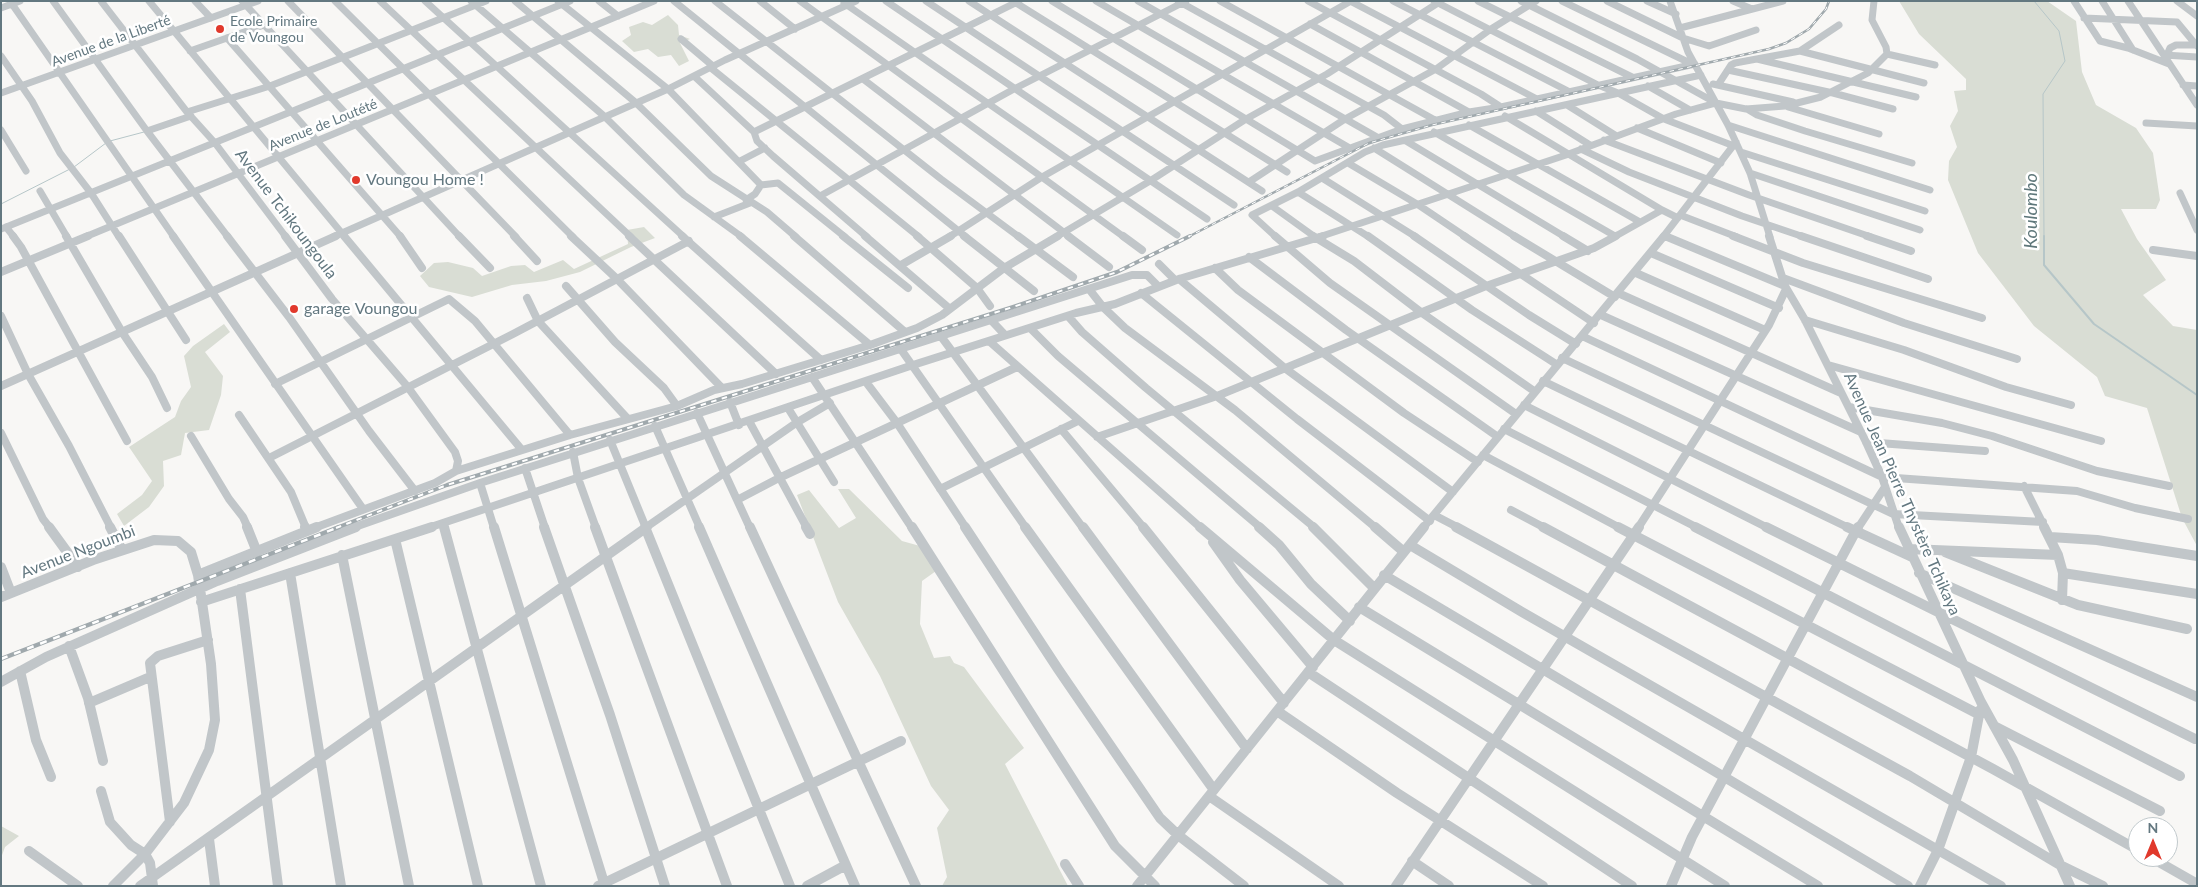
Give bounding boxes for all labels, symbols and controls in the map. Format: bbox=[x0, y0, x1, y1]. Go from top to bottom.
street label: Avenue de la Liberté bbox=[49, 12, 173, 70]
place label: Ecole Primaire de Voungou bbox=[230, 13, 317, 46]
marker: Ecole Primaire de Voungou bbox=[214, 23, 226, 35]
street label: Avenue de Loutété bbox=[266, 96, 380, 154]
street label: Avenue Tchikoungoula bbox=[231, 145, 341, 283]
place label: Voungou Home ! bbox=[366, 170, 484, 190]
water label: Koulombo bbox=[2020, 173, 2042, 249]
marker: Voungou Home ! bbox=[350, 174, 362, 186]
place label: garage Voungou bbox=[304, 299, 417, 319]
marker: garage Voungou bbox=[288, 303, 300, 315]
street label: Avenue Jean Pierre Thystère Tchikaya bbox=[1840, 370, 1964, 618]
street label: Avenue Ngoumbi bbox=[18, 521, 138, 583]
north arrow bbox=[2128, 817, 2178, 867]
text: N bbox=[2148, 819, 2158, 836]

